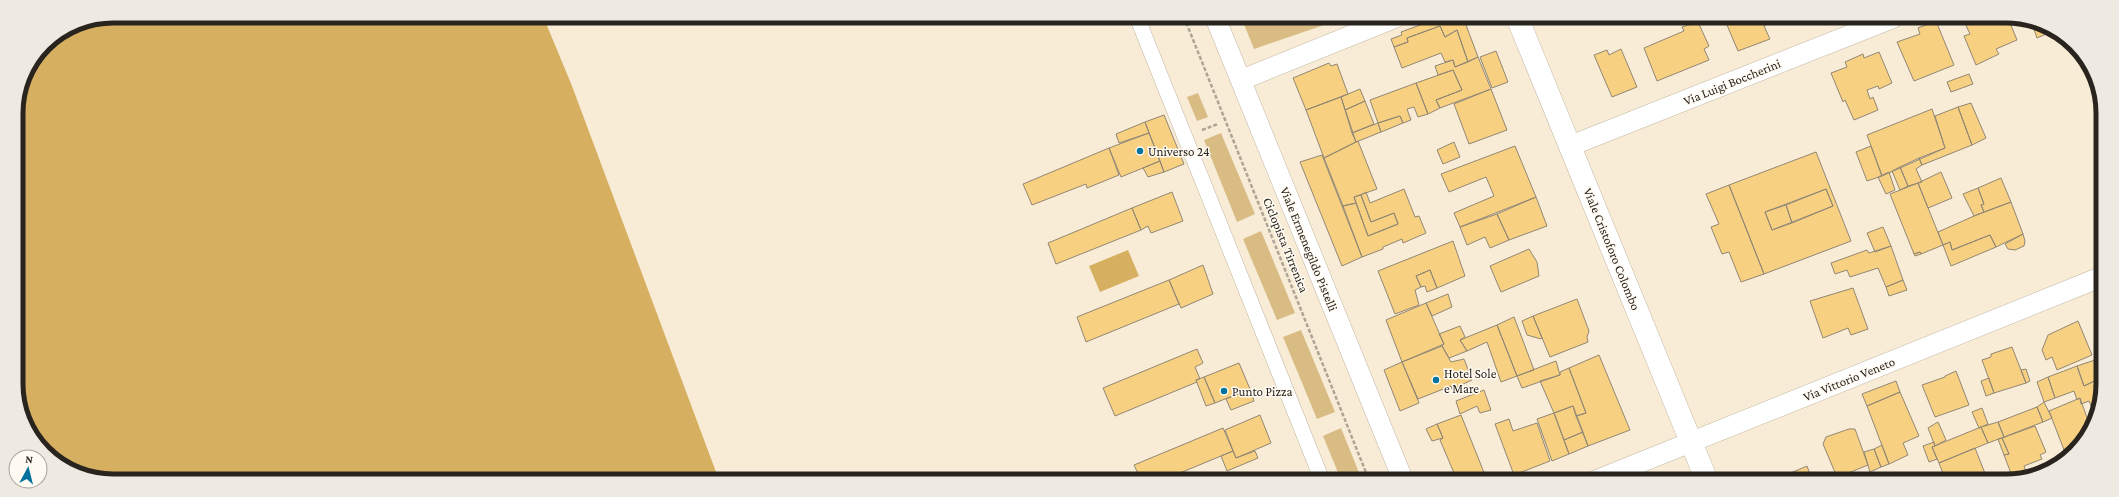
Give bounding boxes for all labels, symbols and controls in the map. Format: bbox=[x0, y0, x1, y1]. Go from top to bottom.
street label: Via Luigi Boccherini bbox=[1681, 55, 1783, 108]
place label: Universo 24 bbox=[1148, 144, 1210, 159]
marker: Universo 24 bbox=[1135, 146, 1145, 156]
street label: Viale Ermenegildo Pistelli bbox=[1277, 185, 1341, 314]
street label: Viale Cristoforo Colombo bbox=[1581, 186, 1643, 312]
street label: Ciclopista Tirrenica bbox=[1260, 195, 1312, 295]
street label: Via Vittorio Veneto bbox=[1801, 354, 1897, 404]
place label: Hotel Sole e Mare bbox=[1444, 366, 1497, 396]
marker: Hotel Sole e Mare bbox=[1431, 375, 1441, 385]
place label: Punto Pizza bbox=[1232, 384, 1292, 399]
marker: Punto Pizza bbox=[1219, 386, 1229, 396]
north arrow bbox=[8, 449, 48, 489]
text: N bbox=[25, 453, 34, 466]

